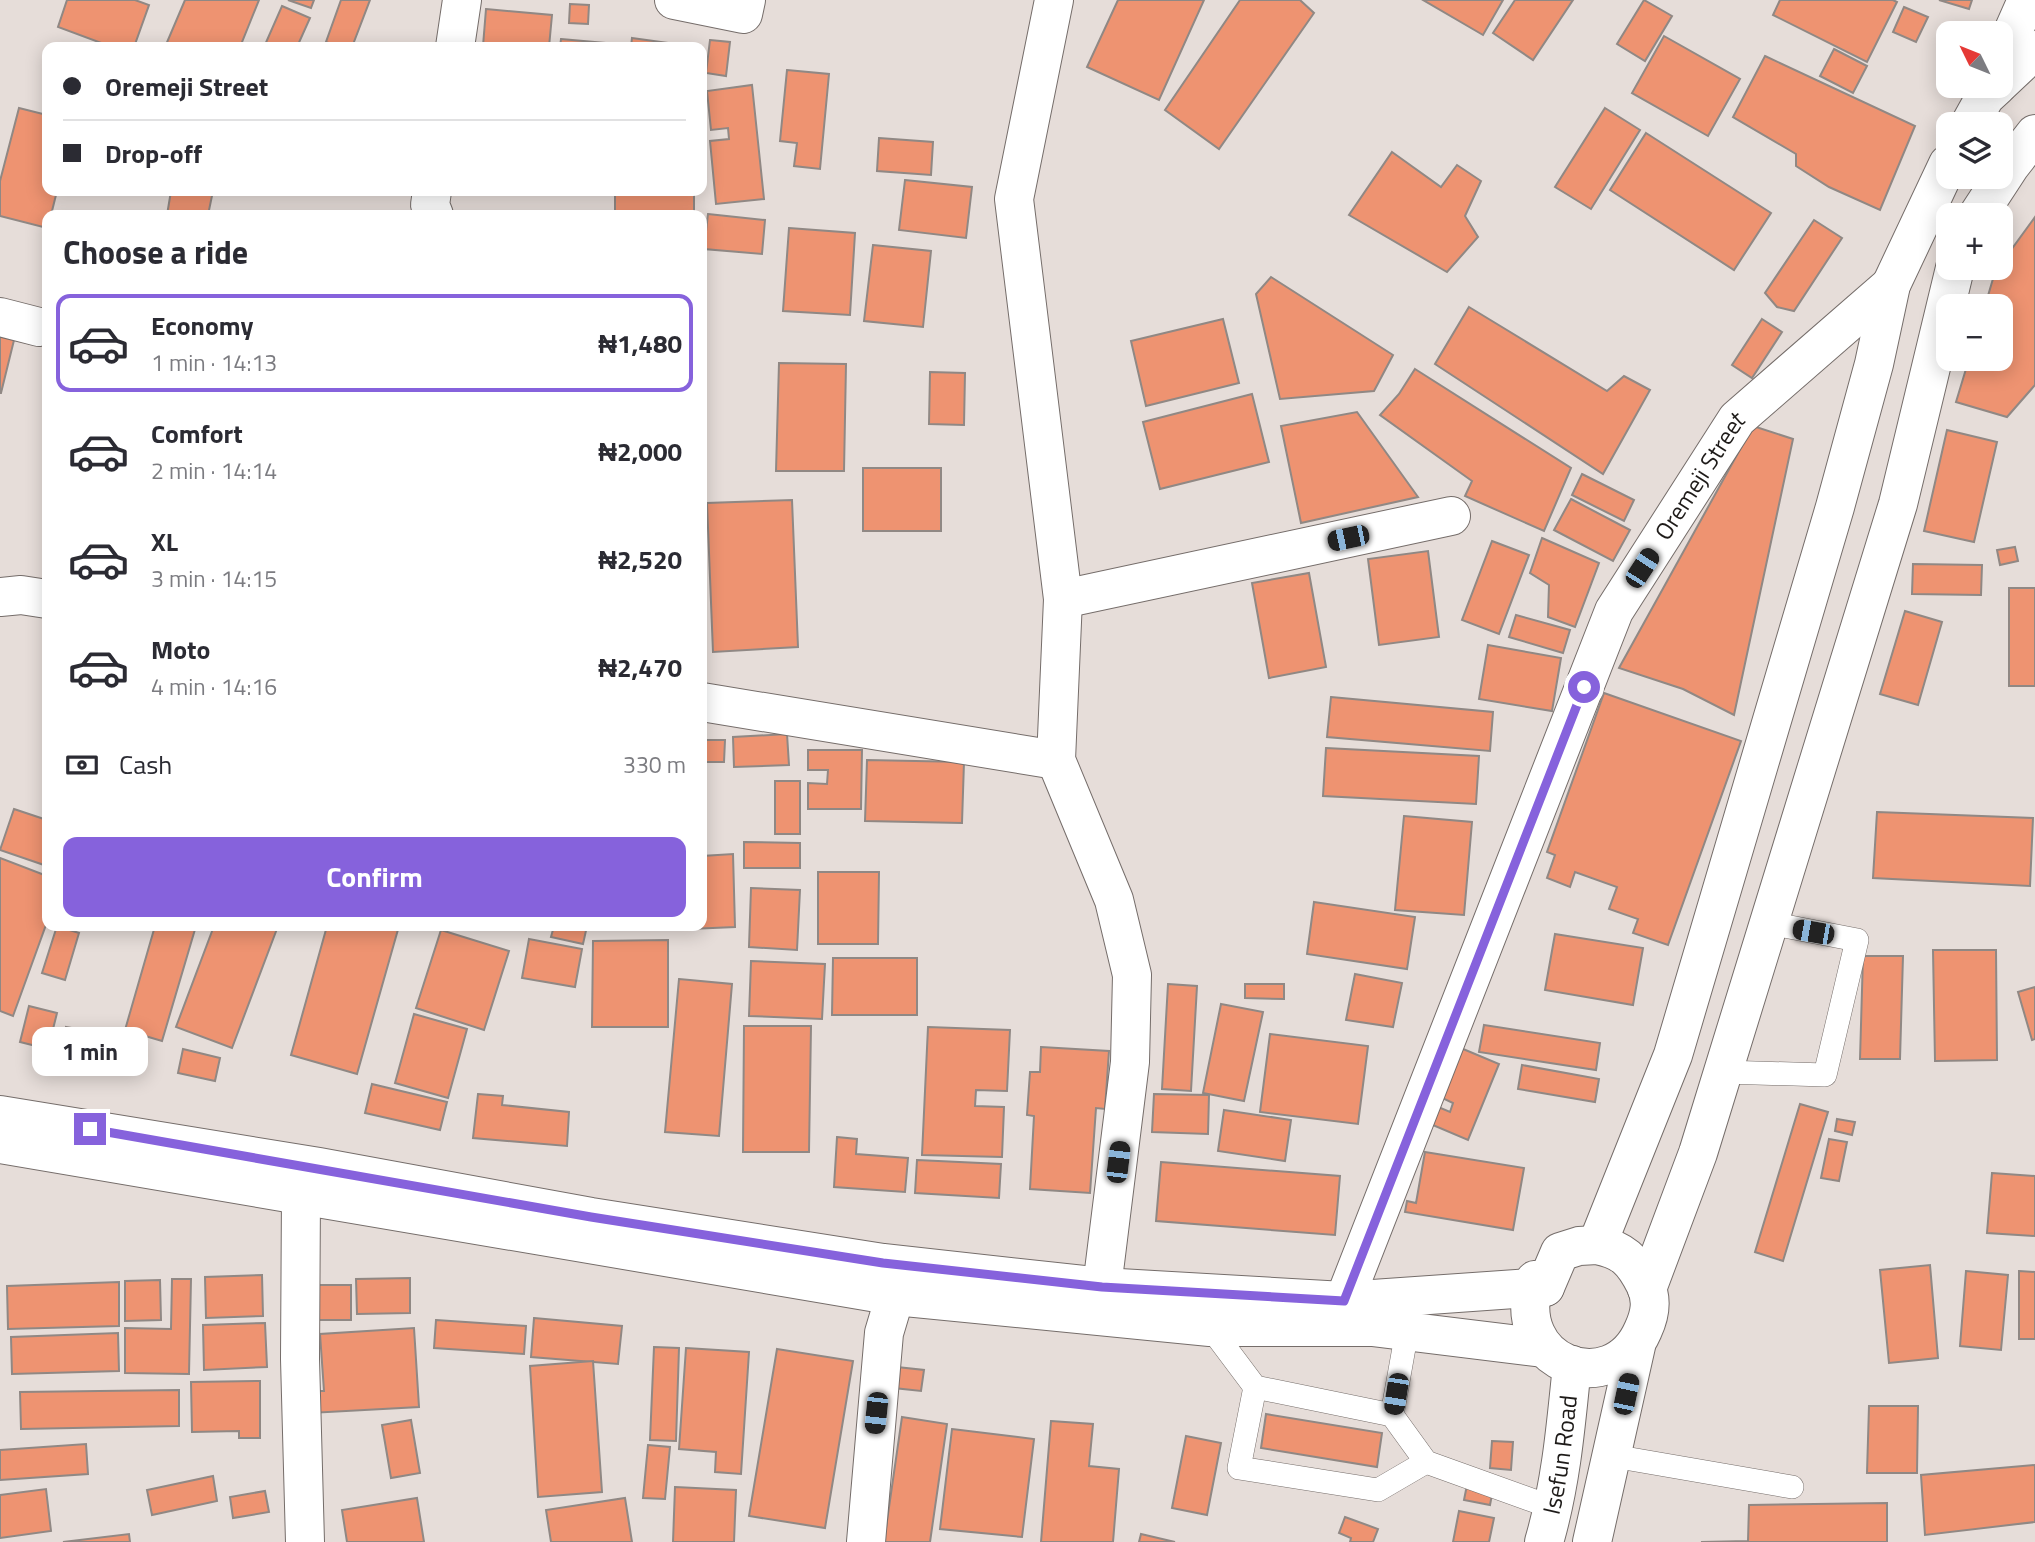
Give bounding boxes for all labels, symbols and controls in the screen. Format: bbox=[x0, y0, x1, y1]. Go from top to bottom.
north arrow bbox=[1936, 21, 2012, 98]
map controls bbox=[1936, 21, 2013, 371]
text: Oremeji Street bbox=[105, 67, 268, 106]
button: layers bbox=[1936, 112, 2013, 189]
text: Drop-off bbox=[105, 134, 202, 173]
button: + bbox=[1936, 203, 2013, 280]
text: Choose a ride bbox=[63, 228, 248, 276]
button: − bbox=[1936, 294, 2013, 371]
text: Economy bbox=[151, 306, 253, 345]
icon: car bbox=[67, 312, 130, 375]
text: ₦1,480 bbox=[598, 324, 682, 363]
text: 1 min · 14:13 bbox=[151, 345, 277, 380]
street label: Oremeji Street bbox=[1645, 401, 1752, 547]
text: Comfort bbox=[151, 414, 243, 453]
icon: car bbox=[67, 420, 130, 483]
text: ₦2,000 bbox=[598, 432, 682, 471]
text: 2 min · 14:14 bbox=[151, 453, 277, 488]
text: XL bbox=[151, 522, 178, 561]
car bbox=[1326, 523, 1371, 553]
icon: car bbox=[67, 528, 130, 591]
text: ₦2,520 bbox=[598, 540, 682, 579]
car bbox=[1622, 545, 1663, 591]
text: 3 min · 14:15 bbox=[151, 561, 277, 596]
text: Moto bbox=[151, 630, 210, 669]
icon: car bbox=[67, 636, 130, 699]
text: ₦2,470 bbox=[598, 648, 682, 687]
text: 4 min · 14:16 bbox=[151, 669, 277, 704]
route start bbox=[1568, 671, 1600, 703]
text: Cash bbox=[119, 745, 172, 784]
icon: cash bbox=[63, 746, 101, 784]
text: 330 m bbox=[623, 747, 686, 782]
button: Confirm bbox=[63, 837, 686, 917]
car bbox=[1791, 918, 1836, 946]
callout: 1 min bbox=[32, 1028, 148, 1076]
text: 1 min bbox=[62, 1034, 118, 1069]
route end bbox=[74, 1113, 106, 1145]
car bbox=[1106, 1140, 1131, 1184]
car bbox=[1612, 1371, 1641, 1417]
car bbox=[1383, 1372, 1410, 1416]
car bbox=[864, 1391, 889, 1435]
street label: Isefun Road bbox=[1533, 1393, 1586, 1518]

